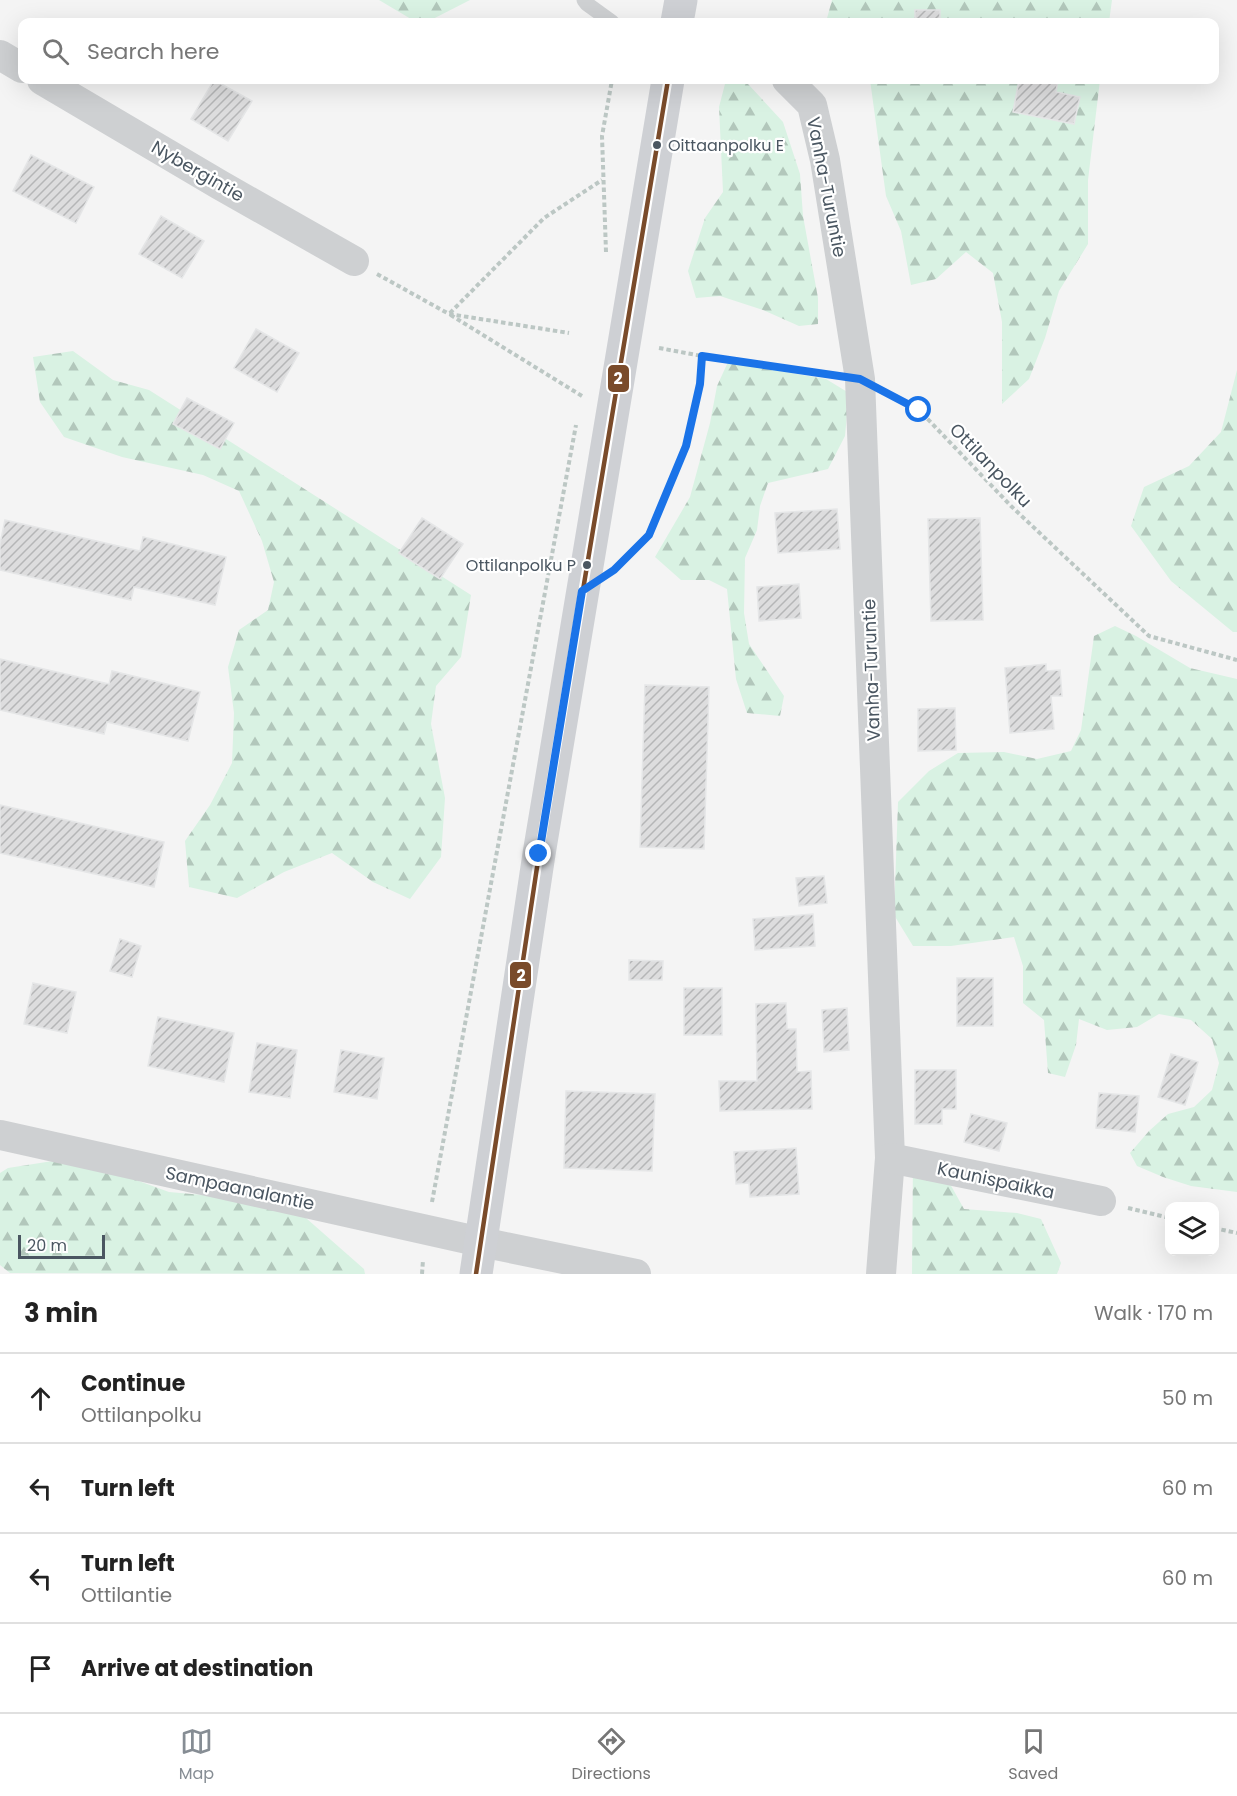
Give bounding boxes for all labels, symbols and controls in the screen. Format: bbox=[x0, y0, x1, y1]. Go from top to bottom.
search box bbox=[18, 18, 1219, 84]
icon: search bbox=[39, 35, 72, 68]
text: Search here bbox=[87, 36, 220, 67]
street label: Vanha-Turuntie bbox=[801, 115, 853, 259]
street label: Nybergintie bbox=[147, 134, 249, 208]
place label: Oittaanpolku E bbox=[668, 134, 784, 157]
marker: Oittaanpolku E bbox=[651, 139, 663, 151]
line badge: 2 bbox=[607, 364, 630, 393]
text: 2 bbox=[613, 367, 623, 390]
route start bbox=[905, 396, 931, 422]
street label: Ottilanpolku bbox=[944, 417, 1038, 513]
place label: Ottilanpolku P bbox=[466, 554, 576, 577]
marker: Ottilanpolku P bbox=[581, 559, 593, 571]
street label: Vanha-Turuntie bbox=[856, 598, 886, 742]
route end bbox=[525, 840, 551, 866]
line badge: 2 bbox=[509, 961, 532, 989]
text: 2 bbox=[516, 964, 526, 987]
street label: Kaunispaikka bbox=[935, 1155, 1057, 1205]
street label: Sampaanalantie bbox=[163, 1160, 317, 1216]
map controls bbox=[1165, 1202, 1219, 1256]
button: layers bbox=[1165, 1202, 1219, 1256]
scale bar bbox=[18, 1232, 105, 1260]
text: 20 m bbox=[27, 1234, 67, 1257]
text: 3 min bbox=[24, 1295, 98, 1331]
text: Walk · 170 m bbox=[1094, 1299, 1213, 1327]
text: Continue bbox=[81, 1368, 185, 1399]
icon: ahead bbox=[24, 1382, 57, 1415]
text: 50 m bbox=[1162, 1384, 1213, 1412]
text: Ottilanpolku bbox=[81, 1401, 202, 1429]
icon: left bbox=[24, 1472, 57, 1505]
text: Turn left bbox=[81, 1473, 175, 1504]
text: 60 m bbox=[1162, 1474, 1213, 1502]
text: Turn left bbox=[81, 1548, 175, 1579]
icon: left bbox=[24, 1562, 57, 1595]
text: 60 m bbox=[1162, 1564, 1213, 1592]
text: Ottilantie bbox=[81, 1581, 172, 1609]
icon: arrive bbox=[24, 1652, 57, 1685]
text: Arrive at destination bbox=[81, 1653, 313, 1684]
tab: Map bbox=[179, 1725, 214, 1786]
tab: Directions bbox=[572, 1725, 651, 1786]
tab: Saved bbox=[1008, 1725, 1058, 1786]

